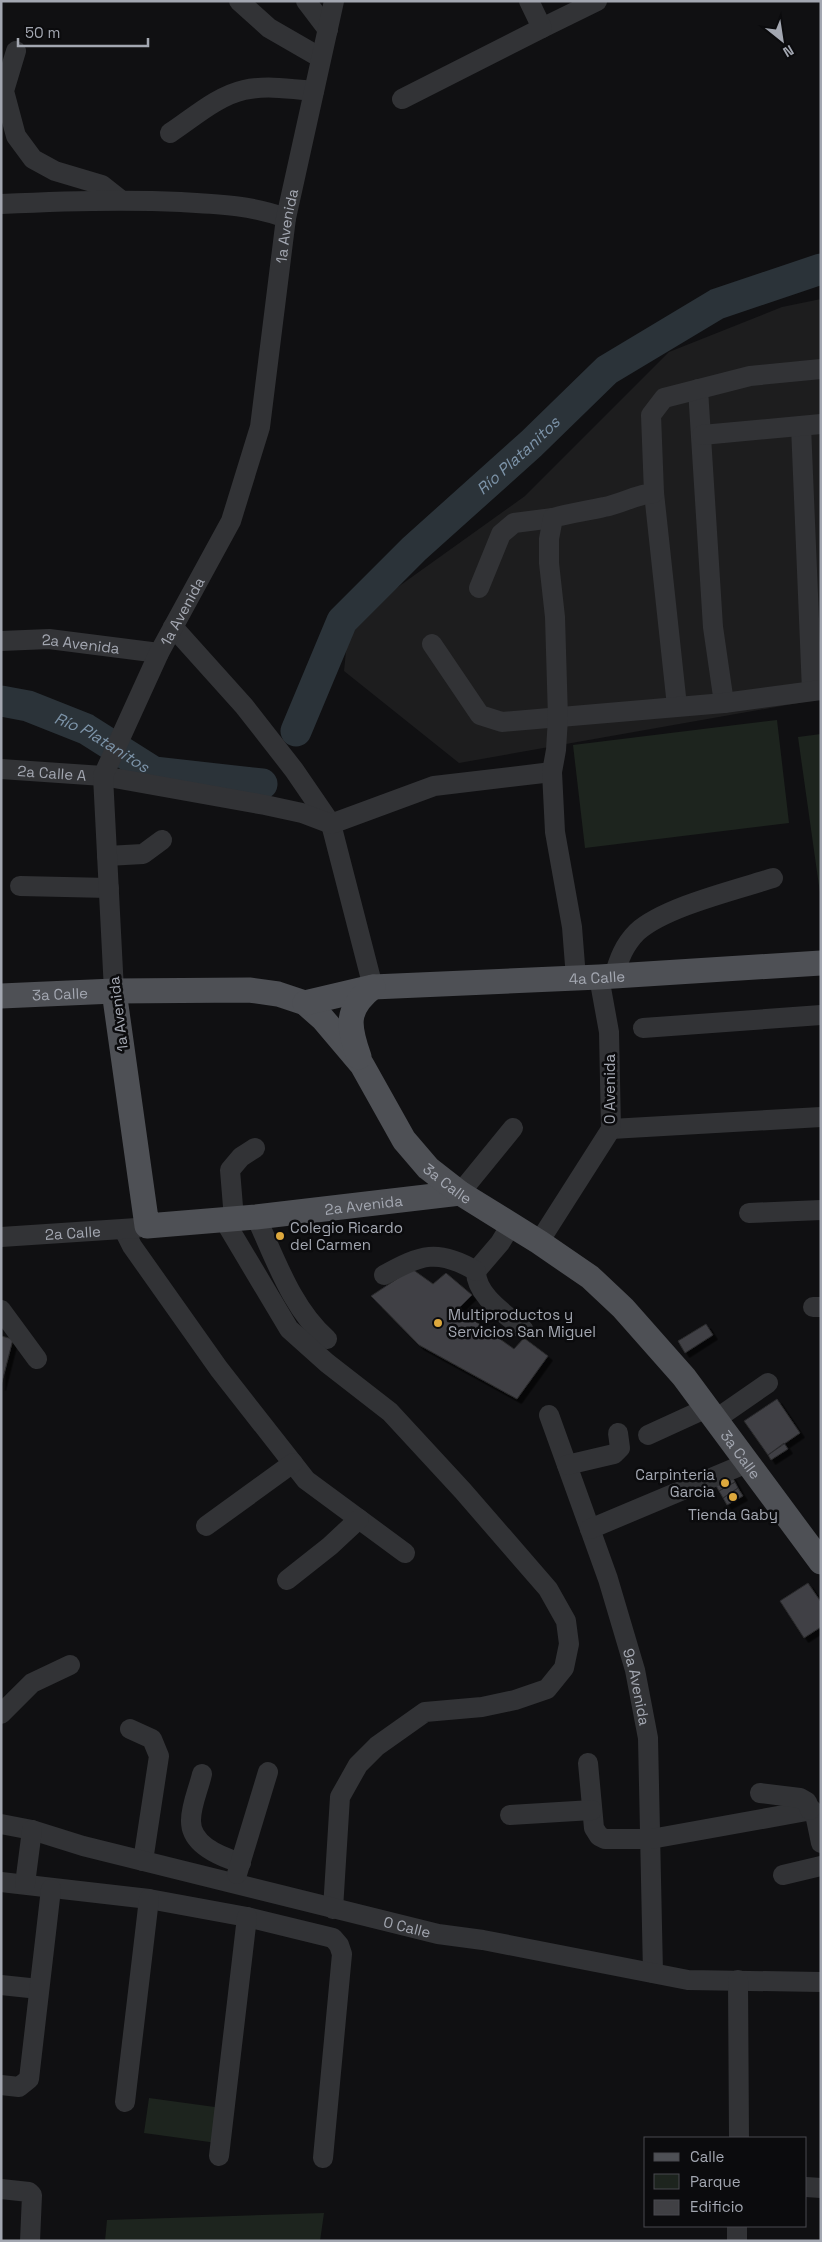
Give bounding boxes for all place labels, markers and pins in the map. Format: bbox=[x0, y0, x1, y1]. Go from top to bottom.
place label: Colegio Ricardo del Carmen bbox=[290, 1218, 403, 1254]
marker: Colegio Ricardo del Carmen bbox=[274, 1230, 286, 1242]
place label: Multiproductos y Servicios San Miguel bbox=[448, 1305, 596, 1341]
marker: Multiproductos y Servicios San Miguel bbox=[432, 1317, 444, 1329]
place label: Carpinteria Garcia bbox=[635, 1465, 715, 1501]
marker: Carpinteria Garcia bbox=[719, 1477, 731, 1489]
marker: Tienda Gaby bbox=[727, 1491, 739, 1503]
place label: Tienda Gaby bbox=[688, 1505, 778, 1524]

